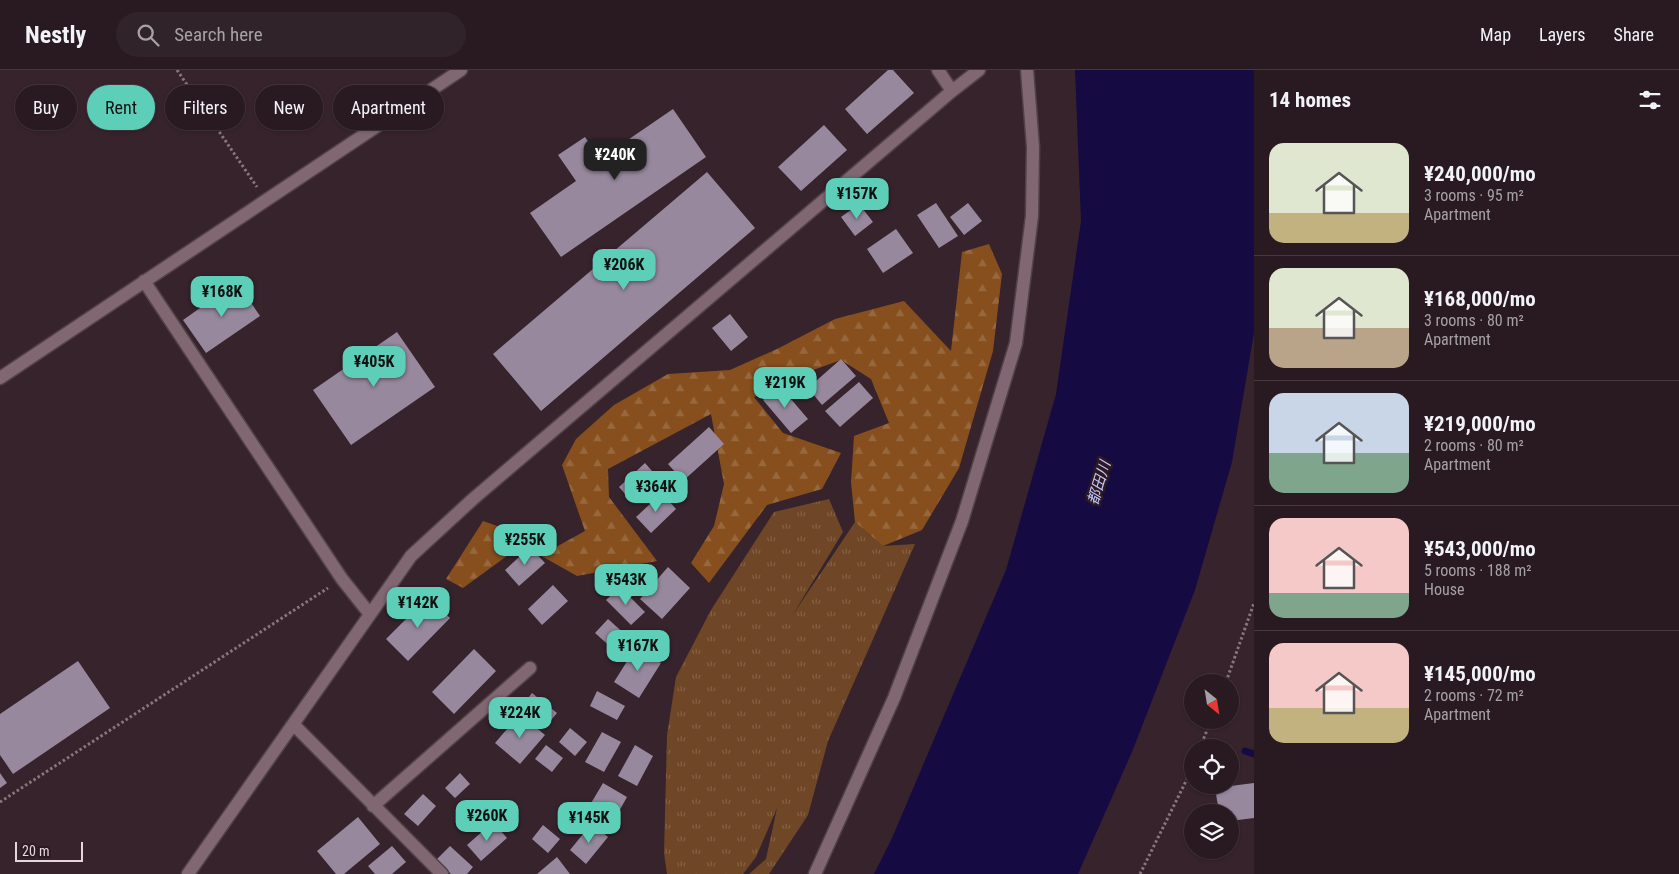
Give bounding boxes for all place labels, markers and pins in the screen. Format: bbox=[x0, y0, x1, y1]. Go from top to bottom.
pin: ¥240K bbox=[580, 138, 650, 181]
pin: ¥157K bbox=[822, 178, 892, 220]
pin: ¥206K bbox=[589, 248, 659, 291]
pin: ¥168K bbox=[187, 276, 257, 318]
pin: ¥405K bbox=[339, 346, 409, 388]
pin: ¥219K bbox=[750, 366, 820, 409]
pin: ¥364K bbox=[621, 470, 691, 513]
pin: ¥255K bbox=[490, 524, 560, 566]
pin: ¥543K bbox=[591, 564, 661, 606]
pin: ¥142K bbox=[383, 586, 453, 629]
pin: ¥167K bbox=[603, 630, 673, 672]
pin: ¥224K bbox=[485, 696, 555, 739]
pin: ¥260K bbox=[452, 800, 522, 842]
pin: ¥145K bbox=[554, 802, 624, 844]

